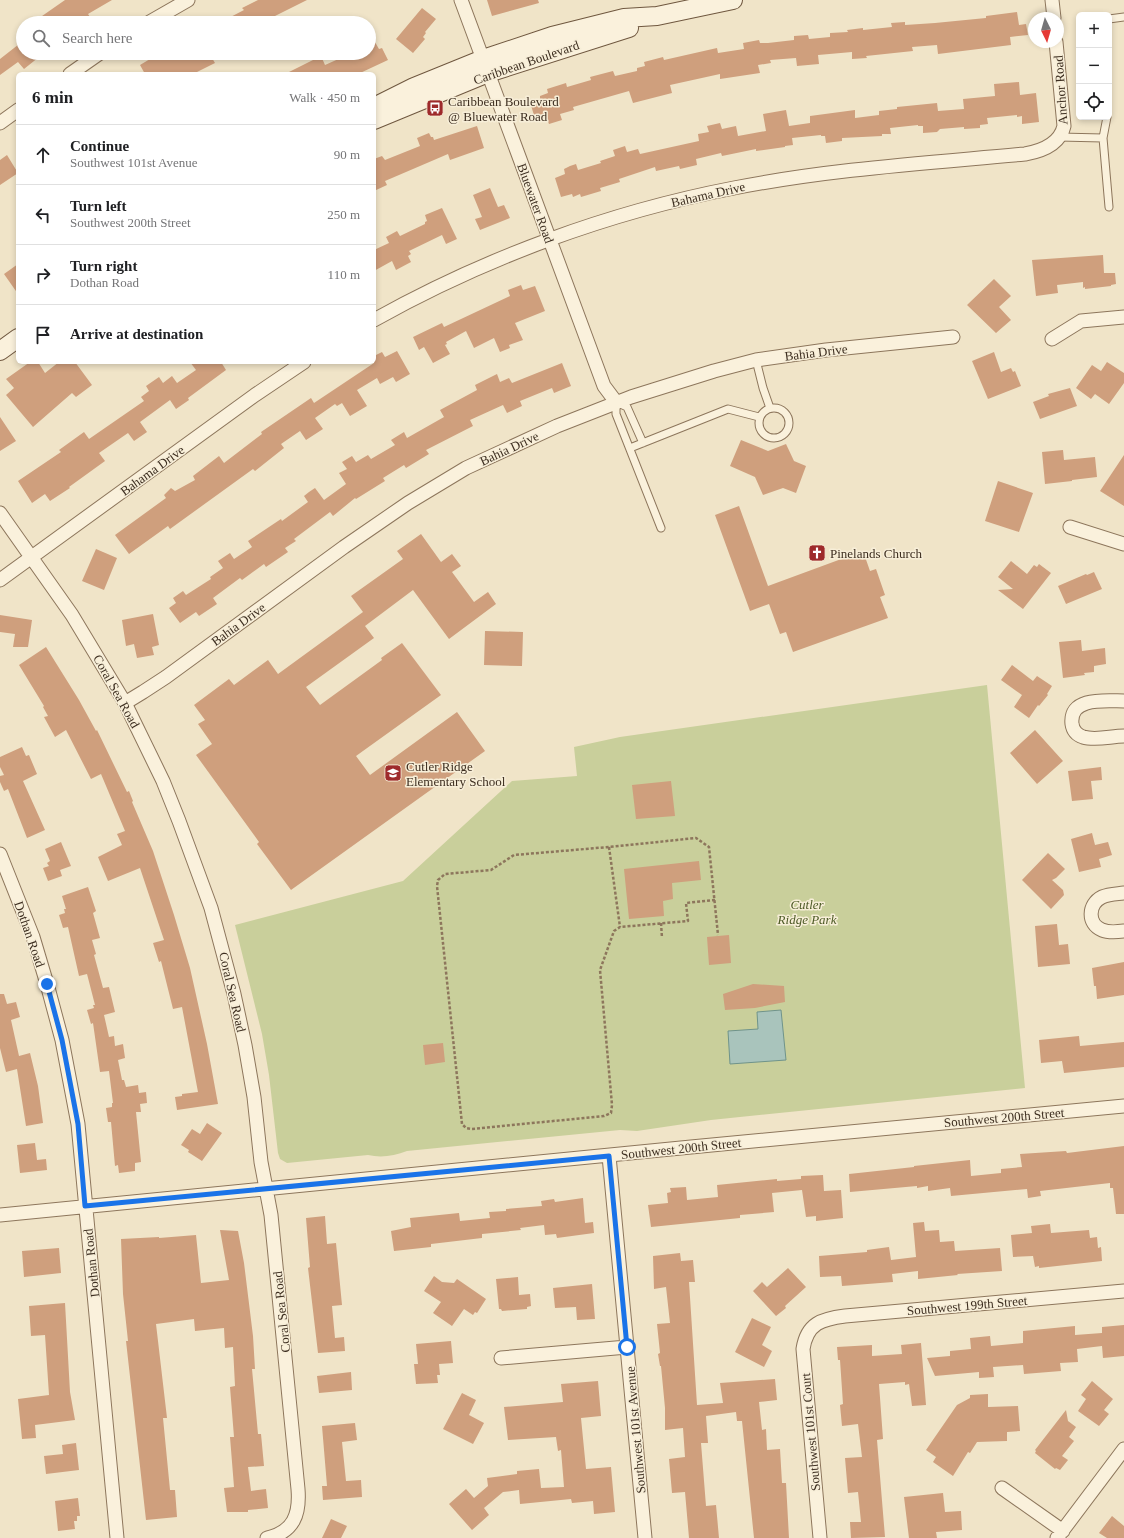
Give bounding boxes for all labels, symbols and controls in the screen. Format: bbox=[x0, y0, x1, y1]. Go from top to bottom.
north arrow bbox=[1028, 12, 1064, 48]
map controls bbox=[1076, 12, 1112, 120]
button: + bbox=[1076, 12, 1112, 48]
search box bbox=[16, 16, 376, 60]
icon: search bbox=[30, 27, 52, 49]
text: Search here bbox=[62, 30, 132, 46]
street label: Caribbean Boulevard bbox=[471, 37, 581, 88]
button: − bbox=[1076, 48, 1112, 84]
street label: Anchor Road bbox=[1051, 54, 1070, 125]
button: locate bbox=[1076, 84, 1112, 120]
text: 6 min bbox=[32, 88, 73, 107]
text: Walk · 450 m bbox=[289, 90, 360, 105]
place label: Caribbean Boulevard @ Bluewater Road bbox=[448, 94, 559, 124]
bus stop icon: Caribbean Boulevard @ Bluewater Road bbox=[425, 98, 445, 118]
text: Continue bbox=[70, 138, 129, 154]
icon: ahead bbox=[32, 144, 54, 166]
text: 90 m bbox=[334, 147, 360, 162]
text: Southwest 101st Avenue bbox=[70, 155, 198, 170]
street label: Bluewater Road bbox=[514, 161, 557, 246]
street label: Bahama Drive bbox=[670, 179, 747, 210]
text: Turn left bbox=[70, 198, 127, 214]
icon: left bbox=[32, 204, 54, 226]
text: 250 m bbox=[327, 207, 360, 222]
text: Southwest 200th Street bbox=[70, 215, 191, 230]
text: Turn right bbox=[70, 258, 137, 274]
icon: right bbox=[32, 264, 54, 286]
text: 110 m bbox=[328, 267, 360, 282]
text: Dothan Road bbox=[70, 275, 139, 290]
icon: arrive bbox=[32, 324, 54, 346]
text: Arrive at destination bbox=[70, 326, 203, 342]
street label: Bahia Drive bbox=[784, 341, 849, 364]
street label: Bahia Drive bbox=[477, 428, 541, 469]
street label: Bahama Drive bbox=[117, 442, 187, 499]
church icon: Pinelands Church bbox=[807, 543, 827, 563]
place label: Pinelands Church bbox=[830, 546, 923, 561]
street label: Bahia Drive bbox=[208, 600, 268, 649]
street label: Coral Sea Road bbox=[90, 652, 143, 731]
place label: Cutler Ridge Elementary School bbox=[406, 759, 506, 789]
school or university icon: Cutler Ridge Elementary School bbox=[383, 763, 403, 783]
park label: Cutler Ridge Park bbox=[777, 897, 837, 927]
street label: Dothan Road bbox=[11, 899, 48, 970]
street label: Coral Sea Road bbox=[216, 951, 249, 1034]
route end bbox=[38, 975, 56, 993]
street label: Southwest 200th Street bbox=[943, 1105, 1065, 1130]
street label: Southwest 200th Street bbox=[620, 1135, 742, 1162]
street label: Dothan Road bbox=[80, 1227, 103, 1298]
street label: Coral Sea Road bbox=[270, 1270, 293, 1353]
street label: Southwest 199th Street bbox=[906, 1293, 1028, 1318]
route start bbox=[618, 1338, 636, 1356]
street label: Southwest 101st Avenue bbox=[622, 1366, 649, 1494]
street label: Southwest 101st Court bbox=[798, 1372, 823, 1492]

